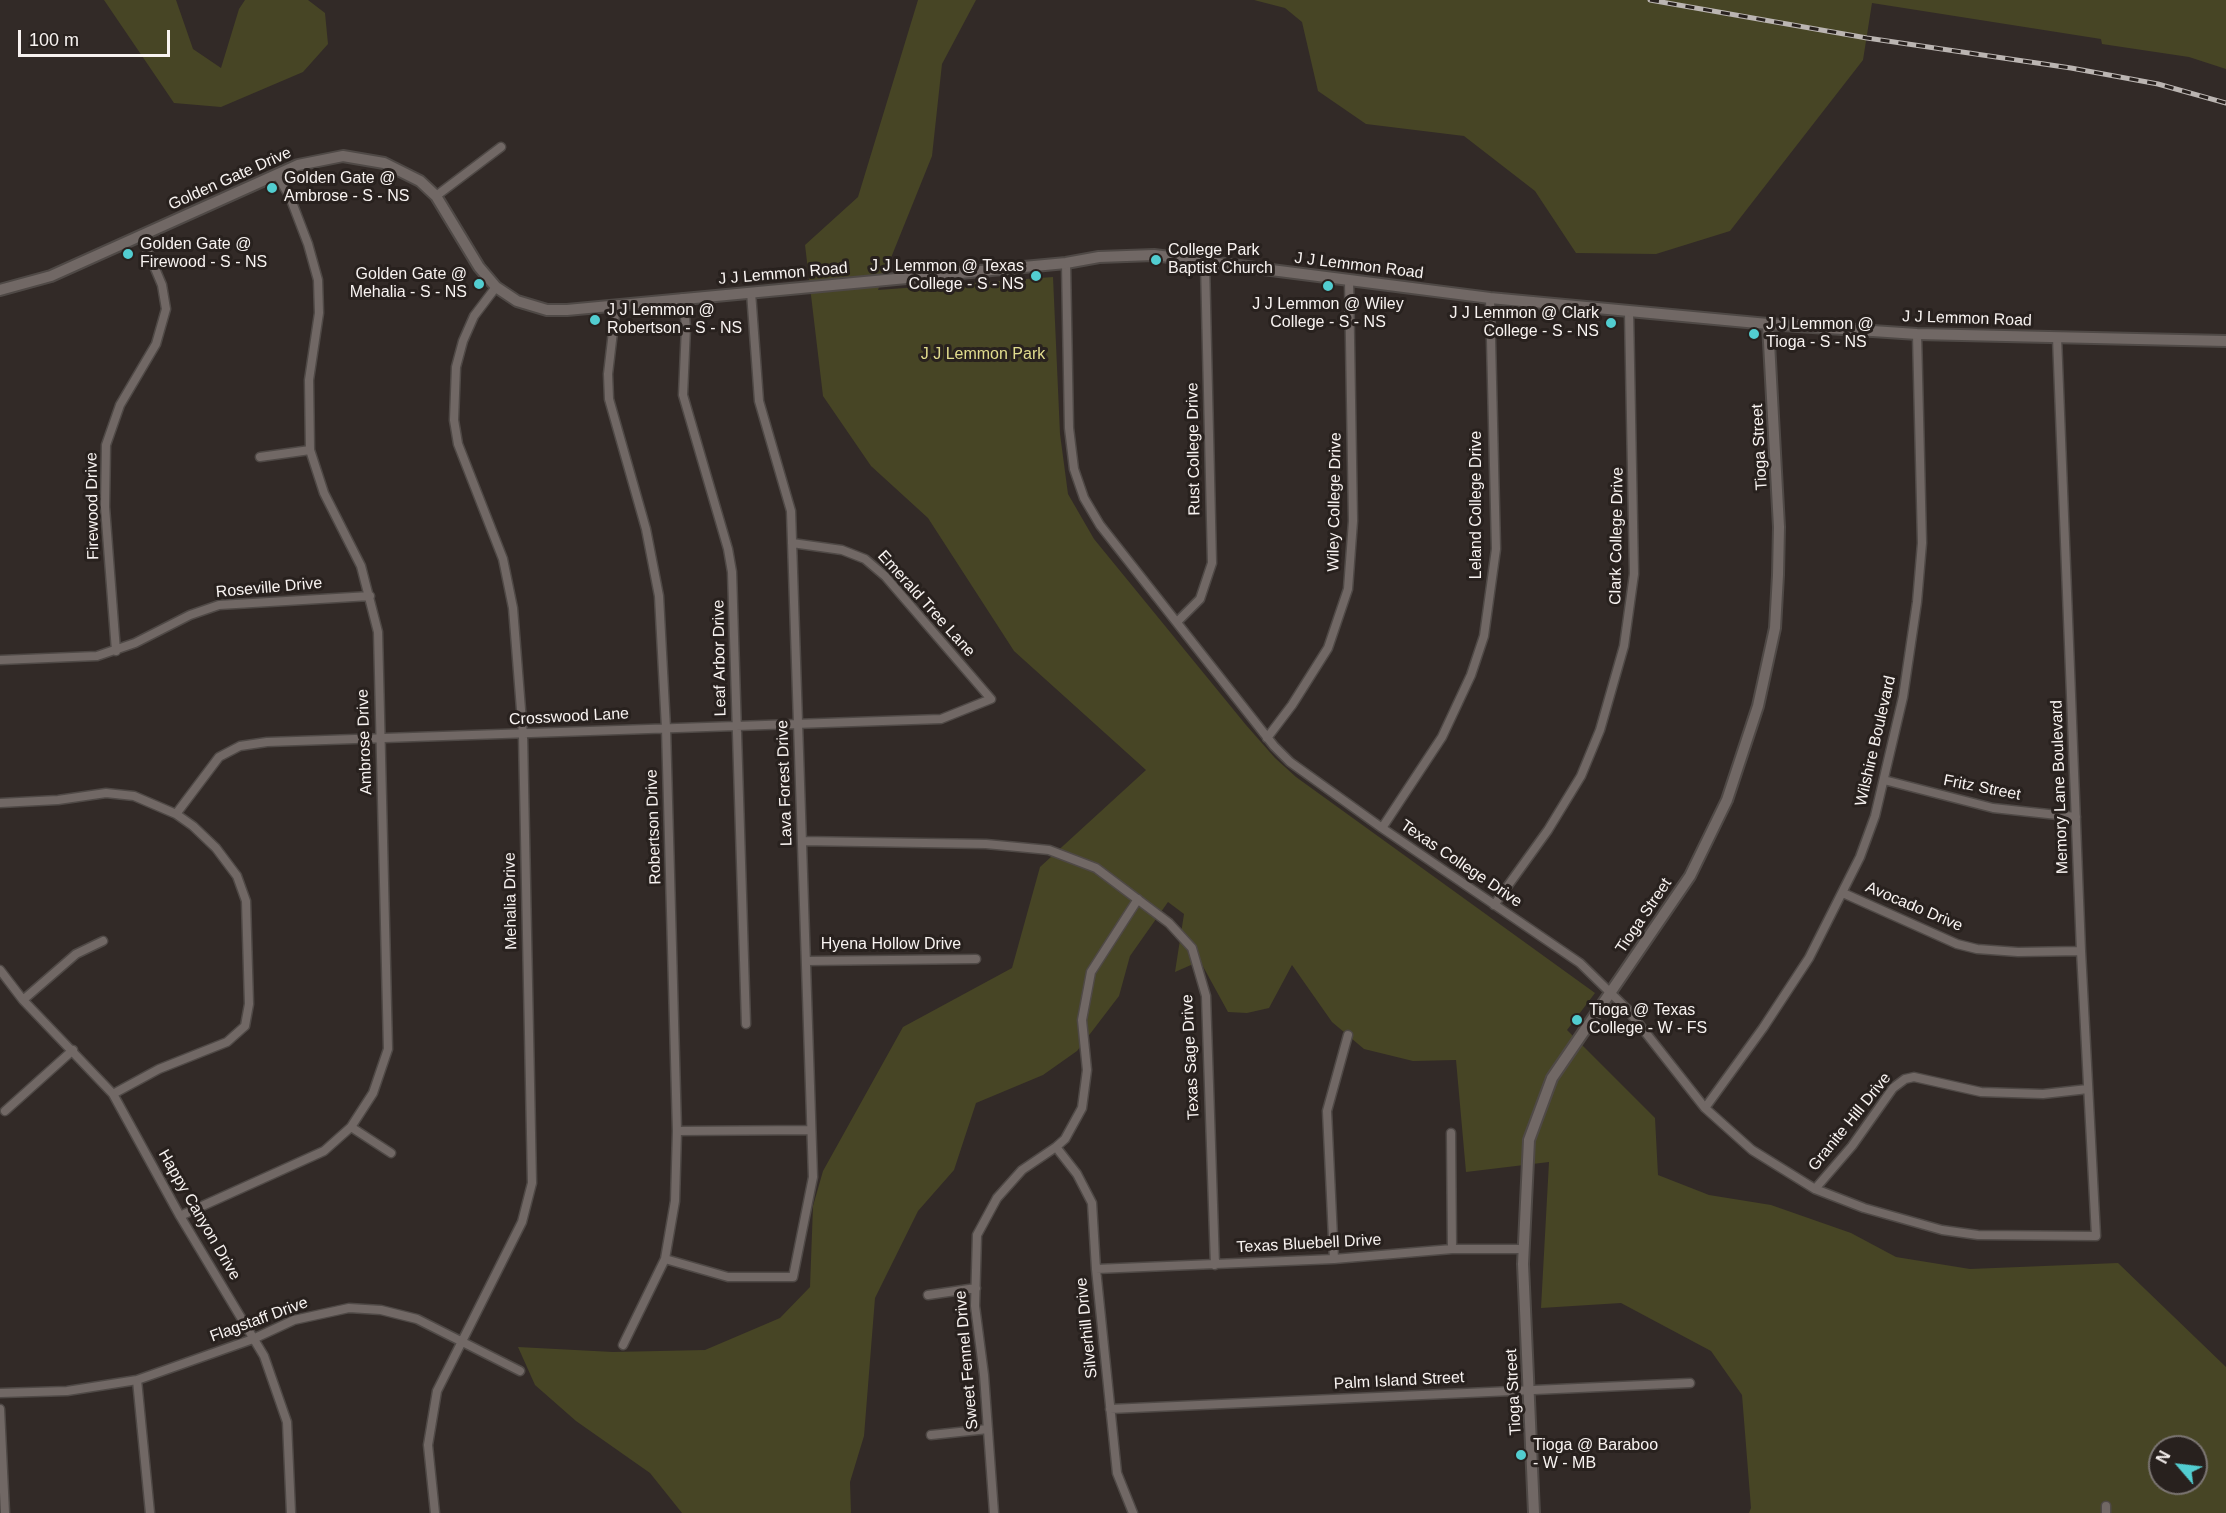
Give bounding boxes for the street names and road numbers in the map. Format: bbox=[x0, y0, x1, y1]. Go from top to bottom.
street label: Golden Gate Drive bbox=[166, 143, 294, 215]
street label: J J Lemmon Road bbox=[1293, 249, 1425, 283]
street label: J J Lemmon Road bbox=[717, 259, 849, 289]
street label: J J Lemmon Road bbox=[1902, 307, 2032, 331]
street label: Rust College Drive bbox=[1183, 382, 1205, 516]
street label: Tioga Street bbox=[1748, 403, 1772, 491]
street label: Leland College Drive bbox=[1467, 431, 1487, 579]
street label: Wiley College Drive bbox=[1324, 432, 1346, 572]
street label: Firewood Drive bbox=[82, 452, 104, 560]
street label: Clark College Drive bbox=[1606, 467, 1628, 605]
street label: Emerald Tree Lane bbox=[873, 547, 979, 661]
street label: Roseville Drive bbox=[215, 574, 323, 602]
street label: Leaf Arbor Drive bbox=[709, 600, 731, 716]
street label: Wilshire Boulevard bbox=[1852, 674, 1900, 808]
street label: Ambrose Drive bbox=[354, 689, 376, 795]
street label: Memory Lane Boulevard bbox=[2047, 700, 2073, 874]
street label: Crosswood Lane bbox=[509, 704, 629, 730]
street label: Lava Forest Drive bbox=[773, 720, 797, 846]
street label: Robertson Drive bbox=[642, 769, 666, 885]
street label: Fritz Street bbox=[1942, 771, 2022, 805]
street label: Texas College Drive bbox=[1397, 816, 1525, 912]
street label: Mehalia Drive bbox=[501, 852, 521, 950]
street label: Tioga Street bbox=[1612, 875, 1676, 957]
street label: Avocado Drive bbox=[1862, 878, 1966, 936]
street label: Hyena Hollow Drive bbox=[821, 935, 961, 955]
street label: Texas Sage Drive bbox=[1178, 994, 1204, 1120]
street label: Granite Hill Drive bbox=[1804, 1069, 1896, 1175]
street label: Happy Canyon Drive bbox=[154, 1146, 244, 1284]
street label: Texas Bluebell Drive bbox=[1236, 1231, 1382, 1257]
street label: Silverhill Drive bbox=[1072, 1277, 1102, 1379]
street label: Sweet Fennel Drive bbox=[951, 1290, 983, 1430]
street label: Flagstaff Drive bbox=[207, 1293, 311, 1347]
street label: Tioga Street bbox=[1502, 1348, 1526, 1436]
street label: Palm Island Street bbox=[1333, 1368, 1465, 1394]

